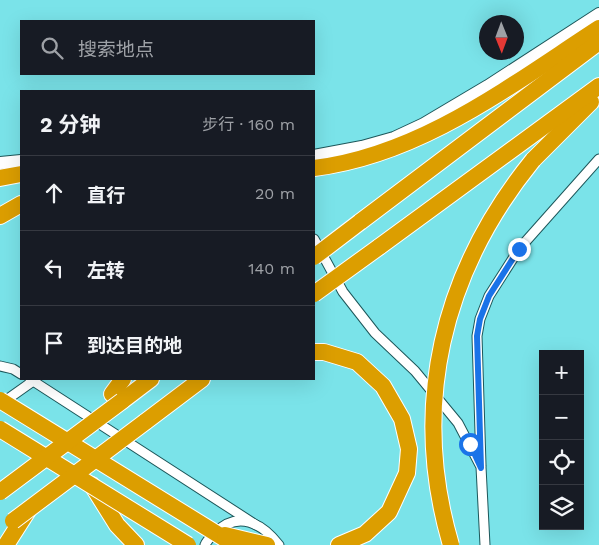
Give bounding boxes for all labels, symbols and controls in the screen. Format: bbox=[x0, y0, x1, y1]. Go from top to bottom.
north arrow bbox=[479, 15, 524, 60]
search box bbox=[20, 20, 315, 75]
icon: search bbox=[38, 34, 66, 62]
text: 搜索地点 bbox=[78, 38, 154, 61]
text: 2 分钟 bbox=[40, 112, 101, 137]
text: 步行 · 160 m bbox=[202, 115, 295, 134]
icon: ahead bbox=[40, 179, 68, 207]
text: 直行 bbox=[87, 184, 125, 207]
text: 20 m bbox=[255, 184, 295, 203]
route end bbox=[508, 238, 531, 261]
icon: left bbox=[40, 254, 68, 282]
text: 左转 bbox=[87, 259, 125, 282]
text: 140 m bbox=[248, 259, 295, 278]
icon: arrive bbox=[40, 329, 68, 357]
text: 到达目的地 bbox=[87, 334, 182, 357]
map controls bbox=[539, 350, 584, 530]
button: + bbox=[539, 350, 584, 395]
button: − bbox=[539, 395, 584, 440]
route start bbox=[459, 433, 482, 456]
button: locate bbox=[539, 440, 584, 485]
button: layers bbox=[539, 485, 584, 530]

